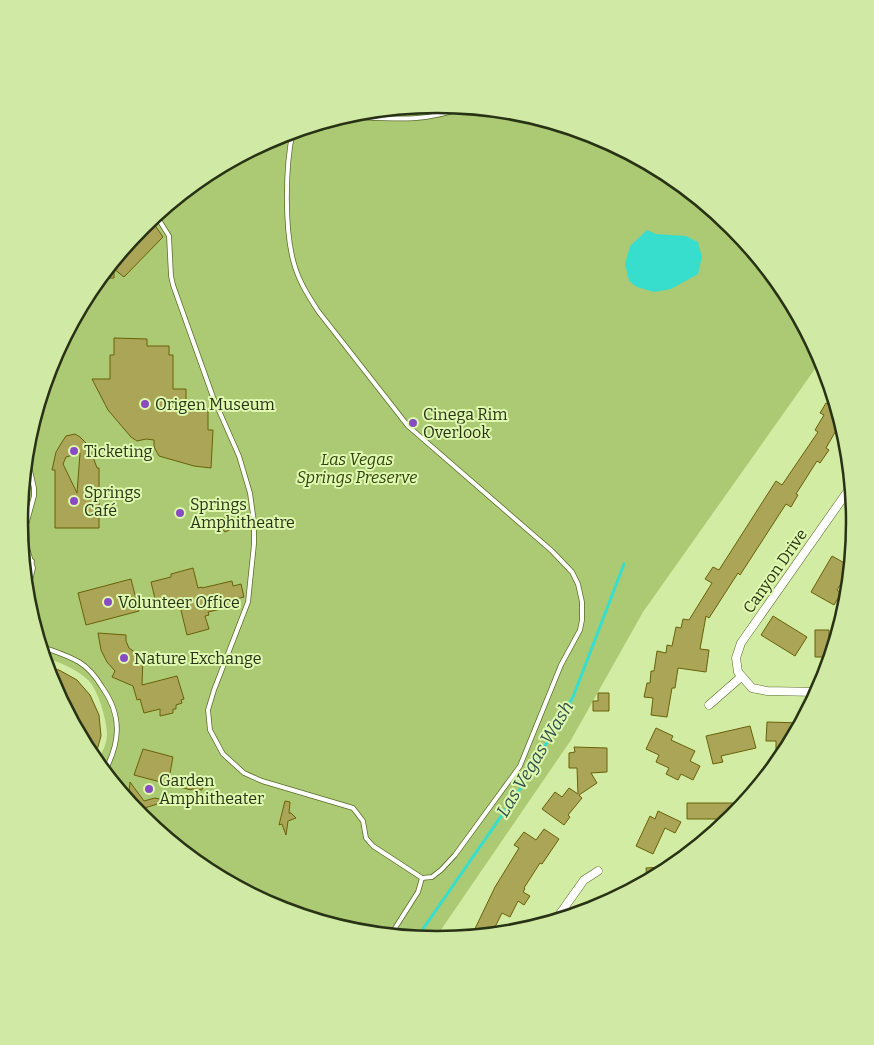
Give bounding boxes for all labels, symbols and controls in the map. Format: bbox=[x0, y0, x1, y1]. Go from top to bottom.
place label: Origen Museum bbox=[155, 395, 275, 414]
marker: Origen Museum bbox=[139, 398, 151, 410]
place label: Cinega Rim Overlook bbox=[423, 405, 508, 442]
marker: Cinega Rim Overlook bbox=[407, 417, 419, 429]
place label: Ticketing bbox=[84, 442, 153, 461]
marker: Ticketing bbox=[68, 445, 80, 457]
park label: Las Vegas Springs Preserve bbox=[297, 450, 417, 487]
place label: Springs Café bbox=[84, 483, 141, 520]
marker: Springs Café bbox=[68, 495, 80, 507]
place label: Springs Amphitheatre bbox=[190, 495, 295, 532]
marker: Springs Amphitheatre bbox=[174, 507, 186, 519]
street label: Canyon Drive bbox=[739, 525, 811, 617]
place label: Volunteer Office bbox=[118, 593, 240, 612]
marker: Volunteer Office bbox=[102, 596, 114, 608]
place label: Nature Exchange bbox=[134, 649, 262, 668]
marker: Nature Exchange bbox=[118, 652, 130, 664]
water label: Las Vegas Wash bbox=[492, 697, 578, 821]
place label: Garden Amphitheater bbox=[159, 771, 264, 808]
marker: Garden Amphitheater bbox=[143, 783, 155, 795]

